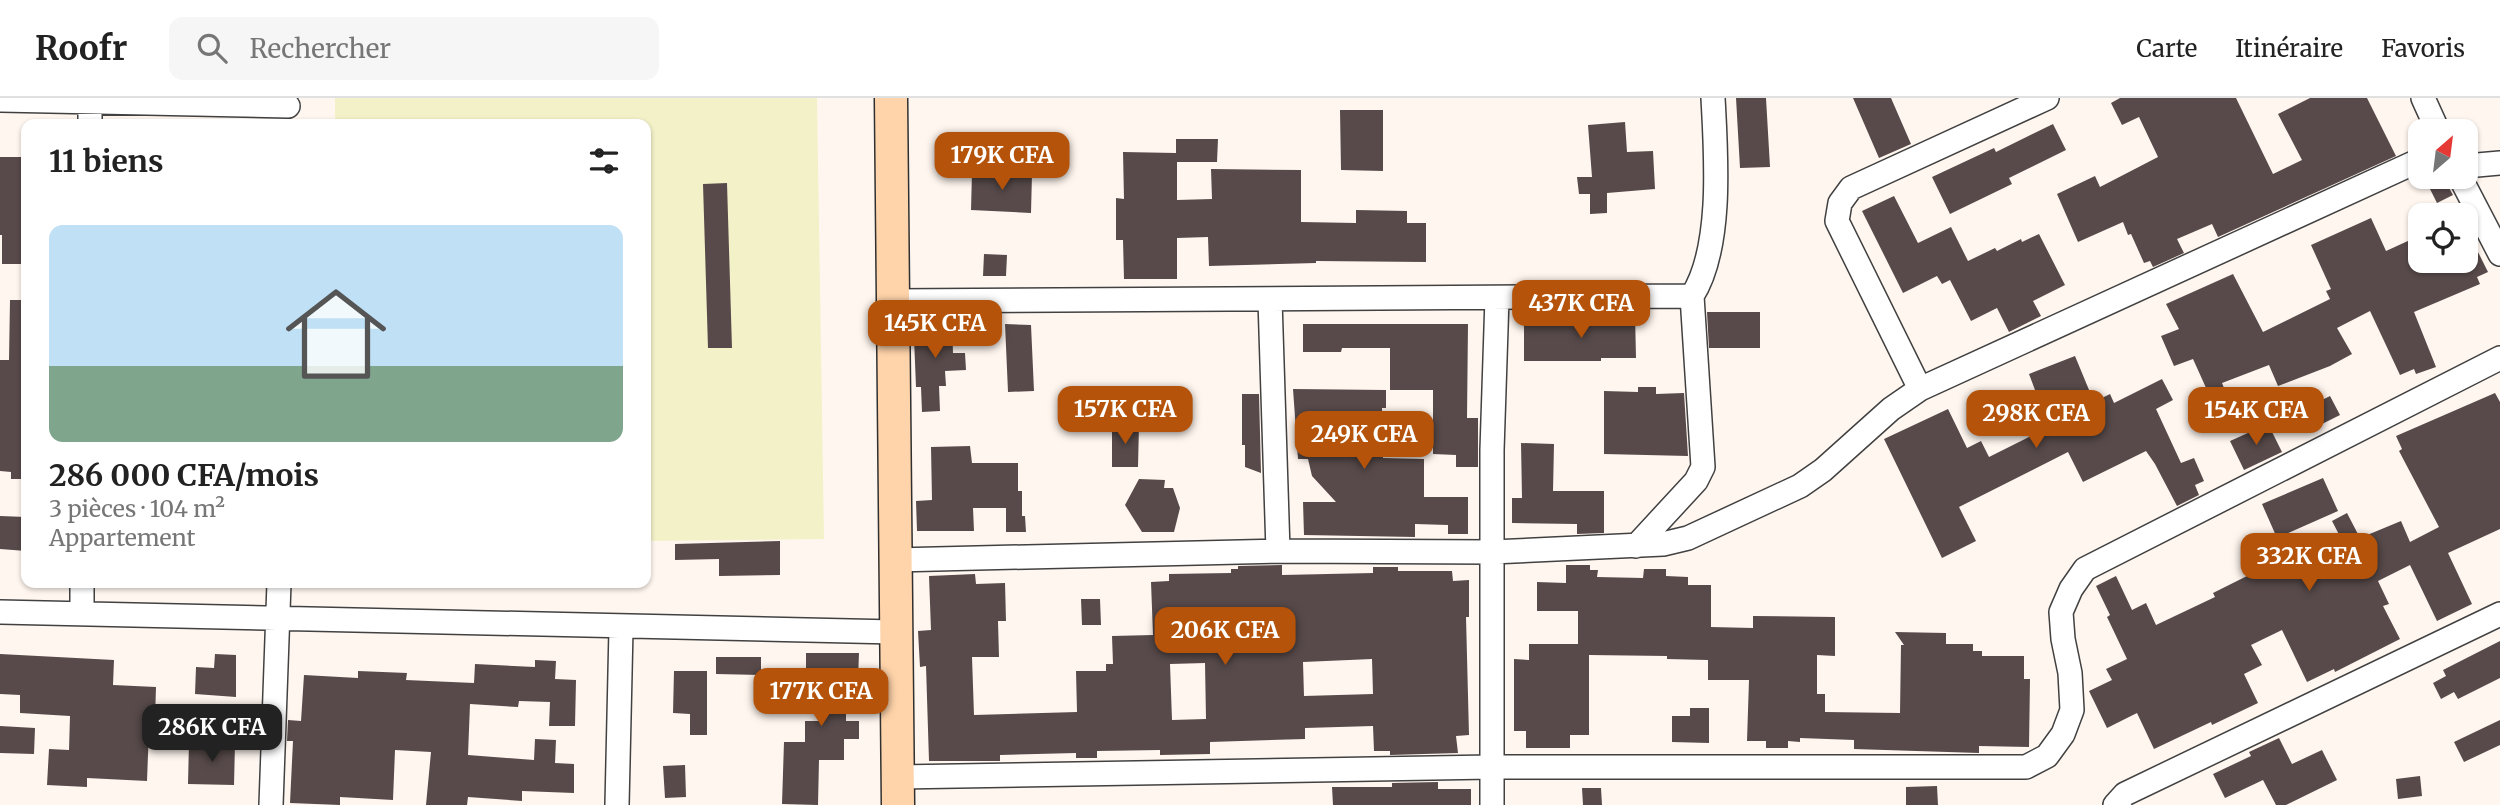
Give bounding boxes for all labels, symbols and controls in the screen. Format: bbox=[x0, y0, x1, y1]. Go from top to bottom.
search box bbox=[169, 17, 659, 80]
text: Roofr bbox=[35, 28, 127, 69]
icon: search bbox=[193, 29, 231, 67]
text: Rechercher bbox=[249, 32, 391, 65]
text: Carte bbox=[2136, 33, 2197, 64]
text: Itinéraire bbox=[2235, 33, 2343, 64]
text: Favoris bbox=[2381, 33, 2465, 64]
north arrow bbox=[2408, 119, 2478, 189]
map controls bbox=[2408, 119, 2478, 273]
pin: 179K CFA bbox=[930, 132, 1074, 192]
text: 179K CFA bbox=[951, 140, 1053, 169]
text: 11 biens bbox=[49, 142, 164, 180]
icon: filters bbox=[585, 142, 623, 180]
button: locate bbox=[2408, 203, 2478, 273]
icon: home bbox=[273, 271, 399, 397]
pin: 437K CFA bbox=[1509, 280, 1653, 340]
text: 437K CFA bbox=[1528, 288, 1634, 317]
pin: 145K CFA bbox=[863, 300, 1007, 360]
text: 145K CFA bbox=[884, 308, 986, 337]
pin: 157K CFA bbox=[1053, 386, 1197, 446]
pin: 154K CFA bbox=[2184, 388, 2328, 447]
pin: 298K CFA bbox=[1964, 390, 2108, 450]
text: 157K CFA bbox=[1074, 394, 1176, 423]
text: 154K CFA bbox=[2204, 395, 2308, 424]
text: 298K CFA bbox=[1982, 398, 2090, 427]
pin: 249K CFA bbox=[1292, 412, 1436, 471]
text: 249K CFA bbox=[1311, 419, 1417, 448]
text: 286 000 CFA/mois bbox=[49, 456, 319, 494]
text: 3 pièces · 104 m² bbox=[49, 494, 225, 523]
text: Appartement bbox=[49, 523, 195, 552]
pin: 332K CFA bbox=[2237, 533, 2381, 593]
text: 332K CFA bbox=[2257, 541, 2361, 570]
pin: 206K CFA bbox=[1153, 608, 1297, 667]
text: 206K CFA bbox=[1171, 615, 1279, 644]
pin: 177K CFA bbox=[749, 668, 893, 728]
text: 177K CFA bbox=[769, 676, 873, 705]
pin: 286K CFA bbox=[140, 704, 284, 764]
text: 286K CFA bbox=[158, 712, 266, 741]

